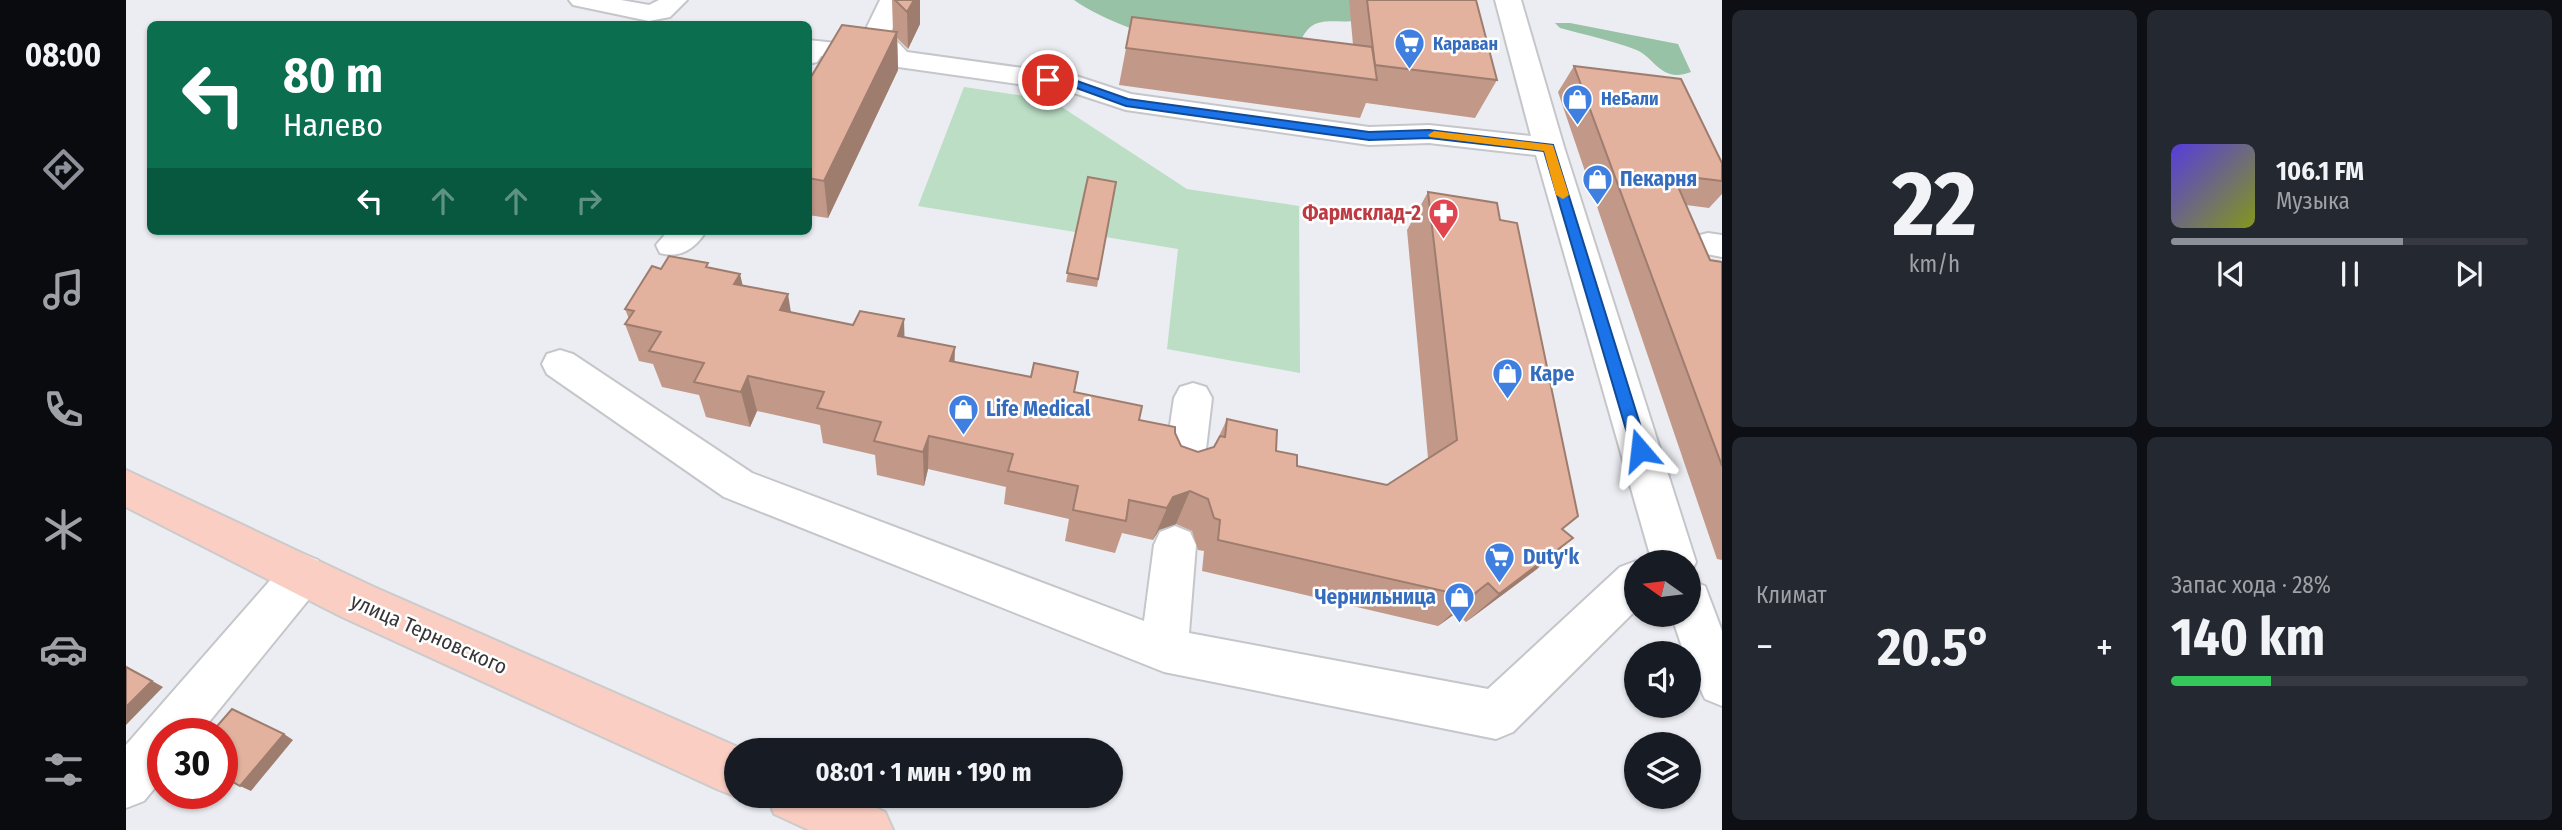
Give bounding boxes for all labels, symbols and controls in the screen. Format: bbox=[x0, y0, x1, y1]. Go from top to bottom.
supermarket icon: Караван bbox=[1393, 27, 1427, 71]
place label: Караван bbox=[1433, 33, 1498, 55]
text: 08:00 bbox=[25, 36, 101, 74]
text: 80 m bbox=[283, 46, 383, 105]
icon: left bbox=[168, 49, 259, 140]
pin bbox=[1018, 50, 1078, 110]
icon: arrive bbox=[1029, 61, 1067, 99]
shop icon: НеБали bbox=[1561, 82, 1595, 126]
place label: НеБали bbox=[1601, 88, 1659, 110]
text: Налево bbox=[283, 106, 383, 144]
icon: directions bbox=[39, 145, 88, 194]
text: 22 bbox=[1892, 150, 1977, 259]
text: 106.1 FM bbox=[2276, 156, 2364, 187]
shop icon: Пекарня bbox=[1580, 162, 1614, 206]
place label: Пекарня bbox=[1620, 166, 1697, 192]
icon: left bbox=[351, 182, 389, 220]
icon: ahead bbox=[424, 182, 462, 220]
icon: ahead bbox=[497, 182, 535, 220]
icon: right bbox=[570, 182, 608, 220]
text: Музыка bbox=[2276, 187, 2350, 215]
pharmacy icon: Фармсклад-2 bbox=[1427, 196, 1461, 240]
place label: Фармсклад-2 bbox=[1302, 200, 1421, 226]
text: km/h bbox=[1909, 250, 1960, 278]
icon: previous bbox=[2212, 255, 2250, 293]
icon: pause bbox=[2331, 255, 2369, 293]
icon: next bbox=[2450, 255, 2488, 293]
icon: music bbox=[39, 265, 88, 314]
shop icon: Каре bbox=[1490, 357, 1524, 401]
place label: Каре bbox=[1530, 361, 1575, 387]
icon: phone bbox=[39, 385, 88, 434]
shop icon: Life Medical bbox=[946, 392, 980, 436]
place label: Life Medical bbox=[986, 396, 1091, 422]
position arrow bbox=[1603, 413, 1677, 487]
icon: climate bbox=[39, 505, 88, 554]
supermarket icon: Duty'k bbox=[1483, 540, 1517, 584]
place label: Duty'k bbox=[1523, 544, 1579, 570]
north arrow bbox=[1624, 550, 1701, 626]
map controls bbox=[1624, 550, 1701, 809]
text: Запас хода · 28% bbox=[2171, 571, 2331, 599]
shop icon: Чернильница bbox=[1442, 580, 1476, 624]
text: Климат bbox=[1756, 581, 1827, 609]
place label: Чернильница bbox=[1315, 584, 1436, 610]
street label: улица Терновского bbox=[347, 588, 511, 680]
text: 140 km bbox=[2171, 606, 2325, 669]
text: 20.5° bbox=[1877, 616, 1992, 679]
text: − bbox=[1756, 624, 1773, 670]
text: + bbox=[2096, 624, 2113, 670]
icon: car bbox=[39, 625, 88, 674]
button: sound bbox=[1624, 641, 1701, 718]
speed limit sign: 30 bbox=[147, 718, 238, 809]
button: layers bbox=[1624, 732, 1701, 809]
icon: filters bbox=[39, 745, 88, 794]
text: 08:01 · 1 мин · 190 m bbox=[815, 757, 1032, 788]

